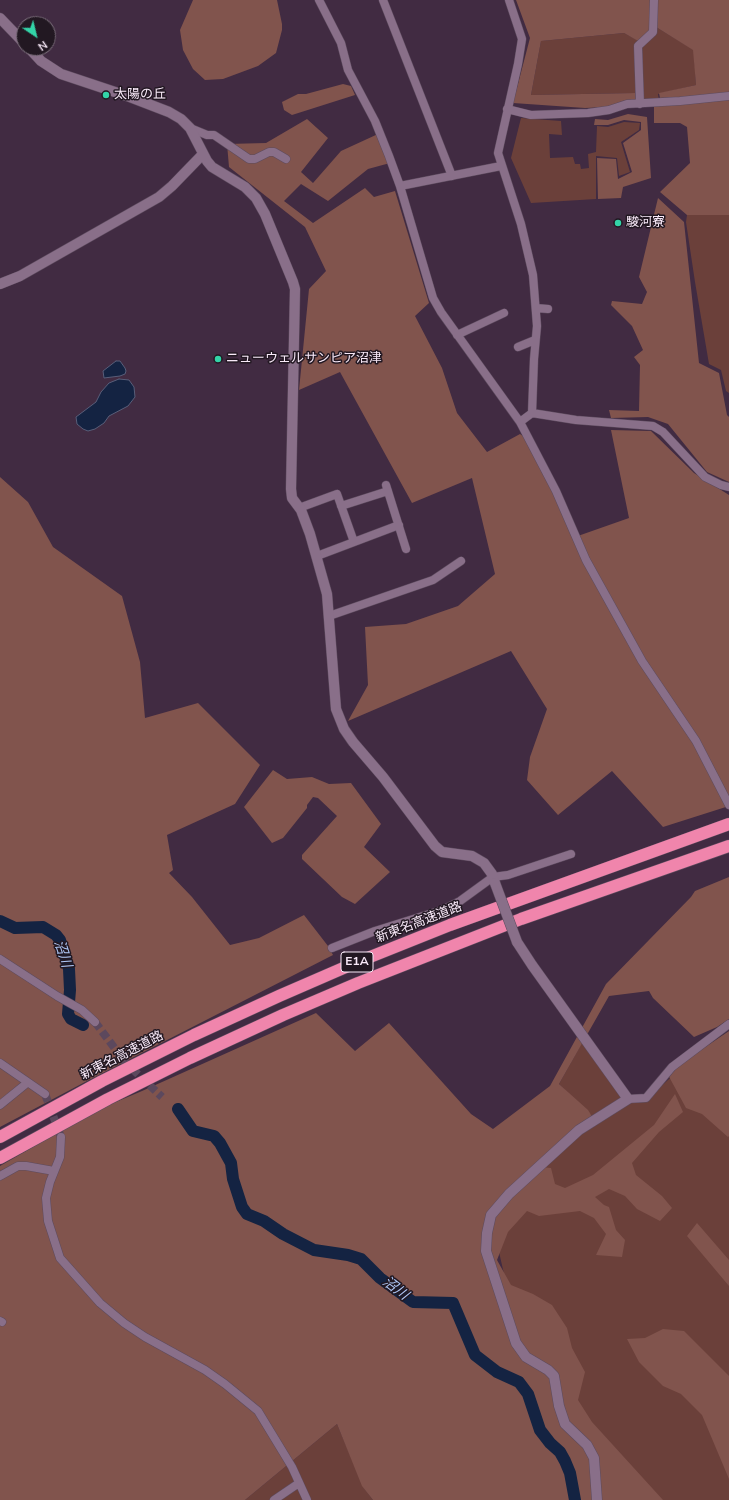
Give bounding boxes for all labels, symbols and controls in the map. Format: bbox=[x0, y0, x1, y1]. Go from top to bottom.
north arrow bbox=[16, 16, 56, 56]
text: N bbox=[35, 37, 50, 54]
place label: 太陽の丘 bbox=[114, 87, 166, 103]
marker: 太陽の丘 bbox=[101, 90, 111, 100]
place label: 駿河寮 bbox=[626, 215, 665, 231]
marker: 駿河寮 bbox=[613, 218, 623, 228]
place label: ニューウェルサンピア沼津 bbox=[226, 351, 382, 367]
marker: ニューウェルサンピア沼津 bbox=[213, 354, 223, 364]
street label: 新東名高速道路 bbox=[374, 899, 464, 947]
water label: 沼川 bbox=[50, 938, 74, 970]
road number: E1A bbox=[341, 952, 373, 972]
street label: 新東名高速道路 bbox=[78, 1028, 166, 1084]
water label: 沼川 bbox=[379, 1274, 411, 1304]

